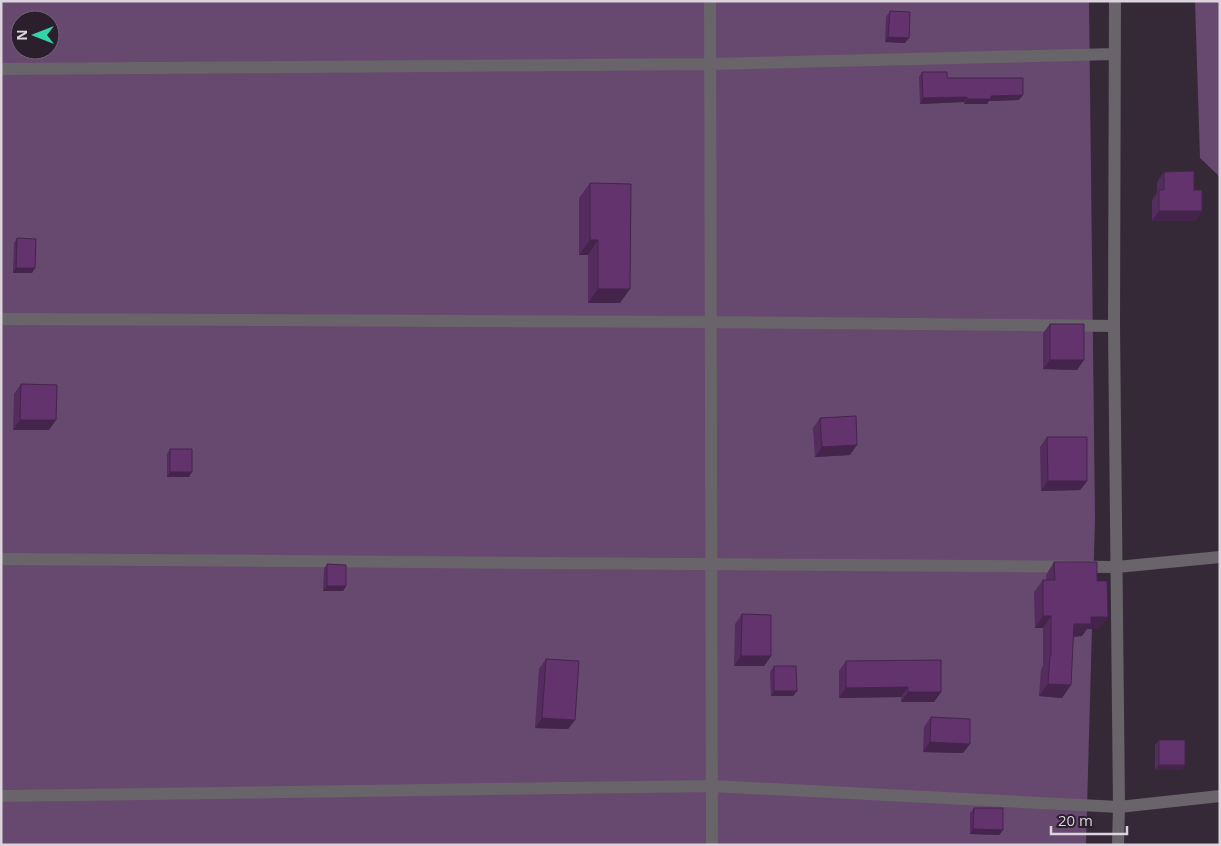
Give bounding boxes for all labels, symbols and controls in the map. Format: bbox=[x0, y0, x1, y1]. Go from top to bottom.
north arrow bbox=[10, 10, 60, 60]
text: N bbox=[12, 29, 31, 41]
scale bar bbox=[1051, 804, 1127, 836]
text: 20 m bbox=[1058, 810, 1093, 830]

